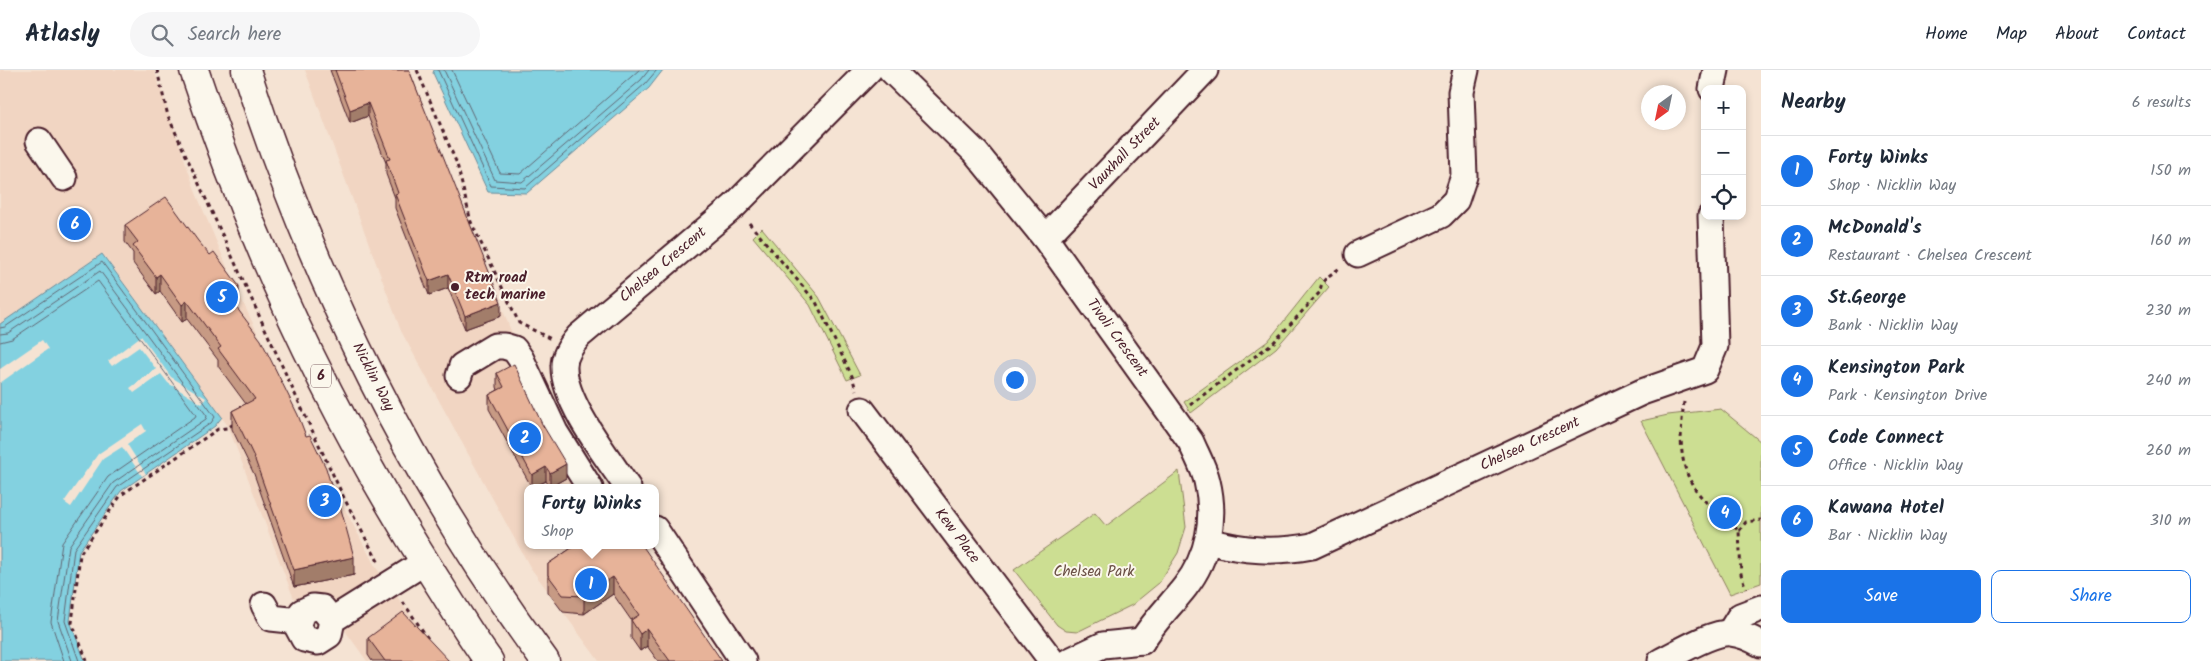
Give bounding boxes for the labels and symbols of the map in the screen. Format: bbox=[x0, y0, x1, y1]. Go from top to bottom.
north arrow bbox=[1641, 85, 1686, 130]
street label: Vauxhall Street bbox=[1083, 111, 1167, 197]
pin: 6 bbox=[59, 205, 91, 243]
street label: Chelsea Crescent bbox=[614, 221, 712, 309]
place label: Rtm road tech marine bbox=[465, 266, 546, 307]
pin: 5 bbox=[206, 278, 238, 316]
marker: Rtm road tech marine bbox=[449, 281, 461, 293]
street label: Tivoli Crescent bbox=[1080, 294, 1154, 383]
street label: Nicklin Way bbox=[345, 338, 401, 416]
road number: 6 bbox=[311, 364, 331, 388]
your location bbox=[1002, 367, 1028, 393]
street label: Chelsea Crescent bbox=[1476, 410, 1584, 478]
pin: 2 bbox=[509, 419, 541, 457]
pin: 3 bbox=[309, 482, 341, 520]
pin: 4 bbox=[1709, 494, 1741, 532]
street label: Kew Place bbox=[928, 503, 986, 569]
park label: Chelsea Park bbox=[1054, 560, 1135, 584]
pin: 1 bbox=[575, 565, 607, 603]

